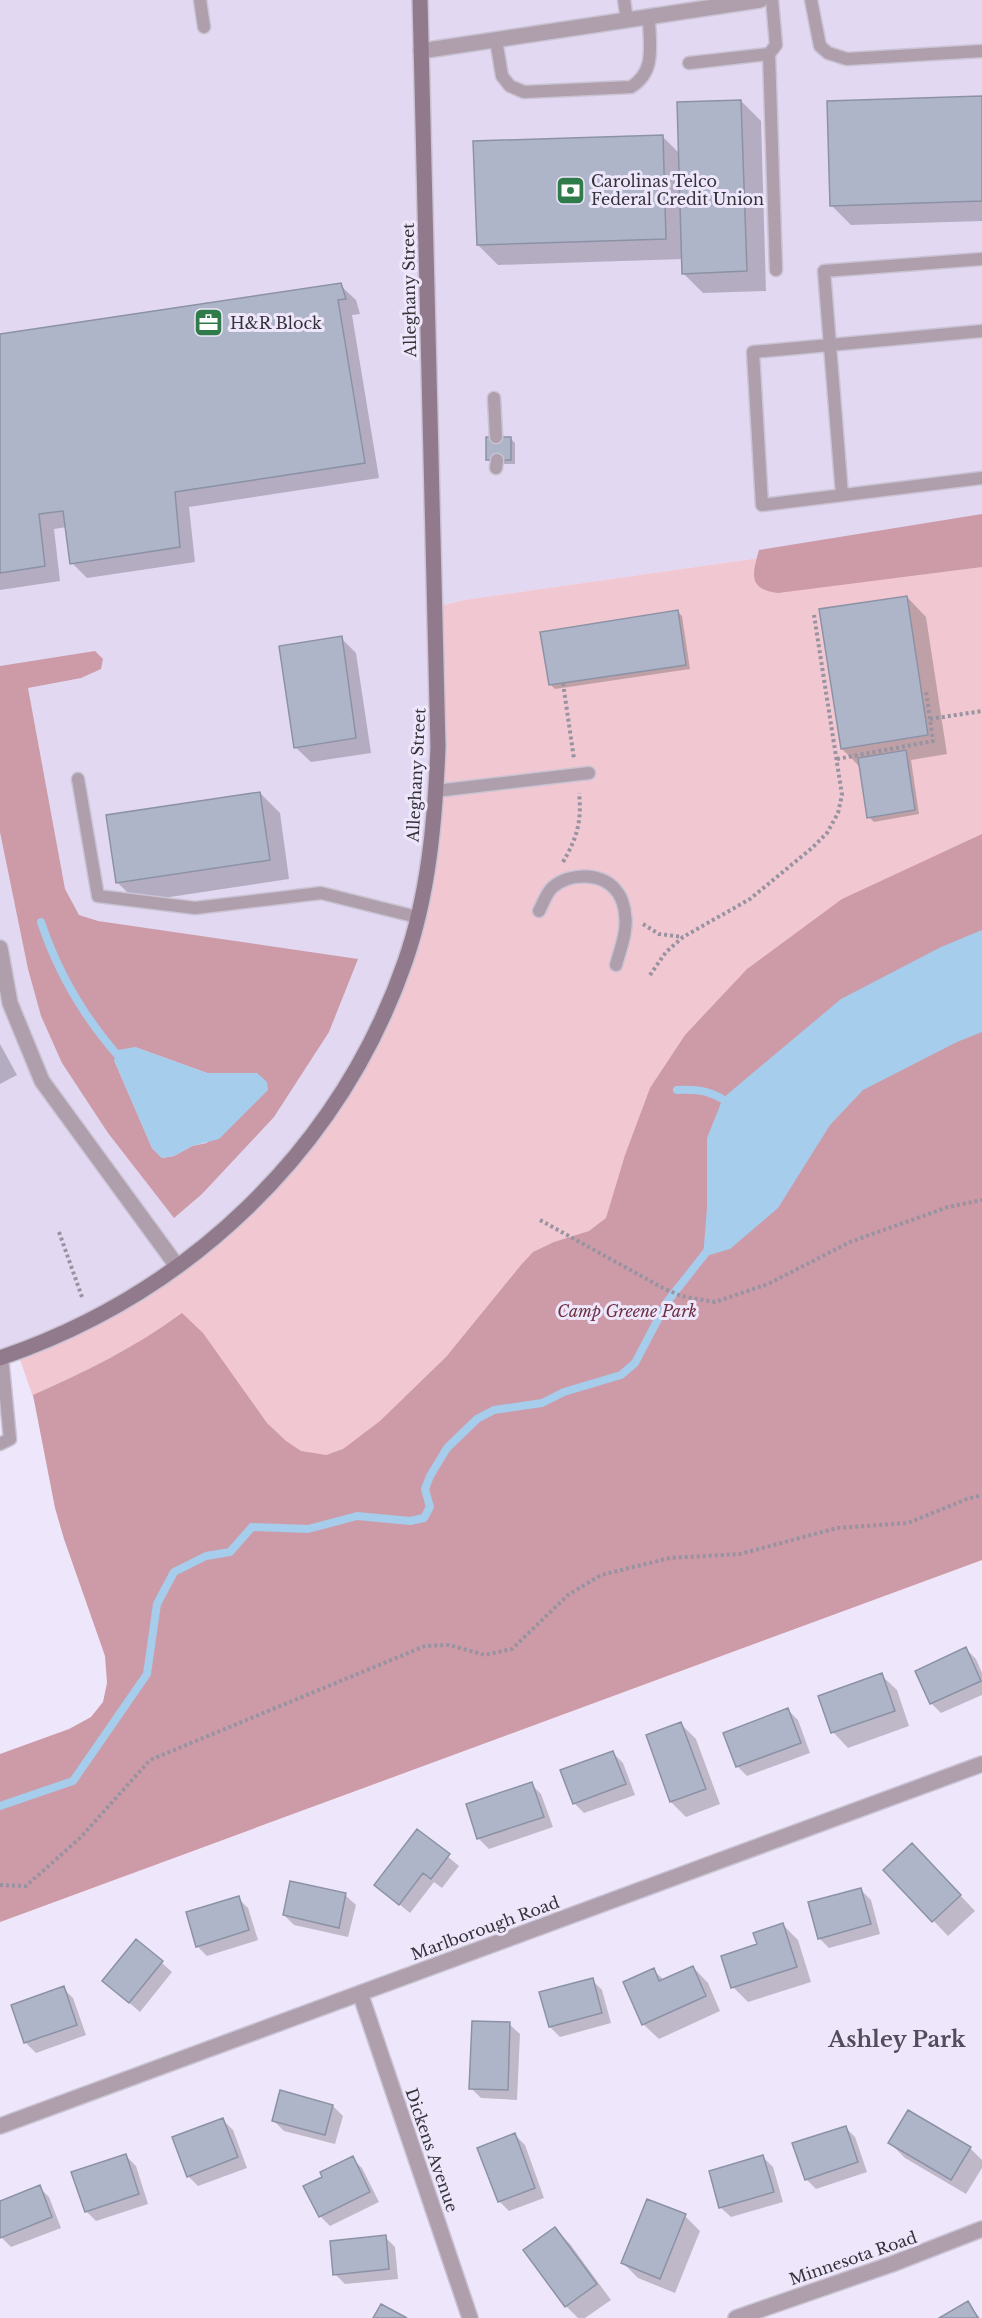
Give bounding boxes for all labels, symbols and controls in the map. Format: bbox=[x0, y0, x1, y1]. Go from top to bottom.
place label: Carolinas Telco Federal Credit Union bbox=[591, 171, 764, 209]
bank icon: Carolinas Telco Federal Credit Union bbox=[554, 174, 586, 206]
street label: Alleghany Street bbox=[398, 223, 420, 358]
office icon: H&R Block bbox=[193, 307, 225, 339]
place label: H&R Block bbox=[230, 313, 322, 333]
street label: Alleghany Street bbox=[402, 707, 430, 844]
park label: Camp Greene Park bbox=[557, 1301, 697, 1321]
street label: Marlborough Road bbox=[408, 1892, 562, 1964]
district label: Ashley Park bbox=[827, 2026, 966, 2053]
street label: Dickens Avenue bbox=[401, 2085, 463, 2215]
street label: Minnesota Road bbox=[787, 2227, 920, 2289]

